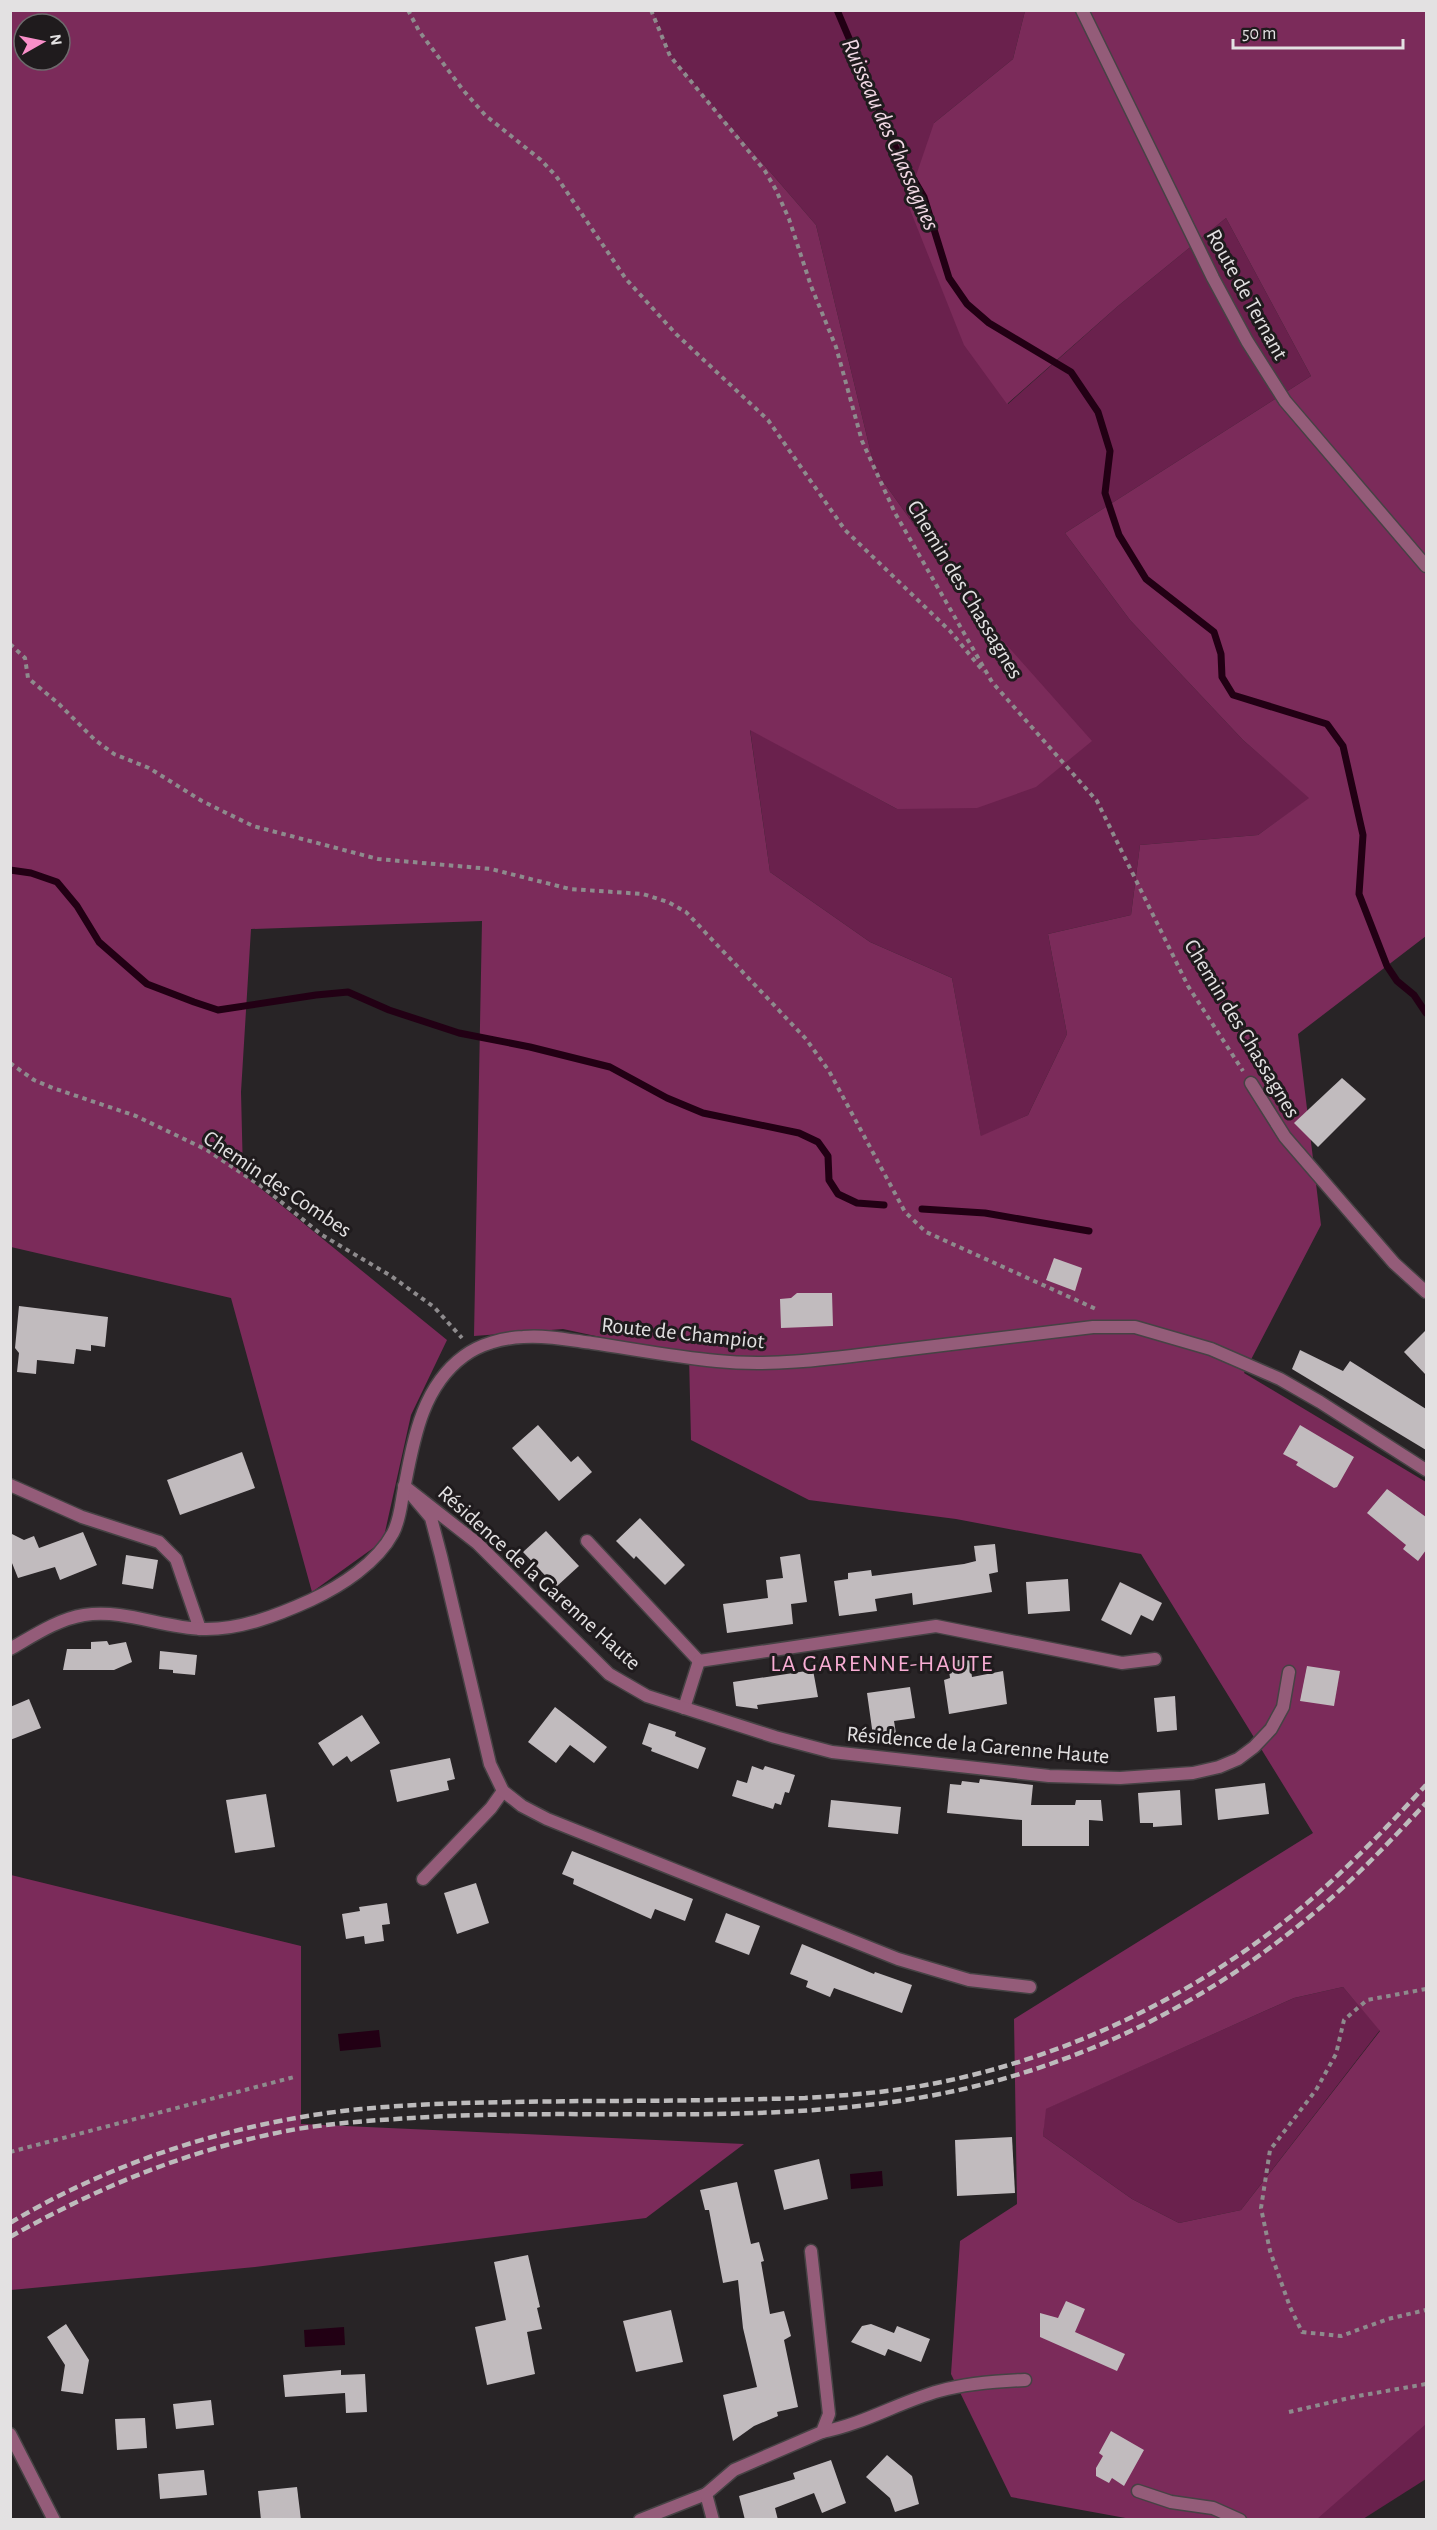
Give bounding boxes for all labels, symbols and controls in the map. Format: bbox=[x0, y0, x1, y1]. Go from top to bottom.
north arrow bbox=[12, 12, 72, 72]
scale bar bbox=[1233, 12, 1402, 50]
text: 50 m bbox=[1242, 25, 1276, 43]
text: N bbox=[47, 33, 65, 47]
water label: Ruisseau des Chassagnes bbox=[837, 35, 943, 234]
street label: Route de Ternant bbox=[1202, 226, 1292, 363]
street label: Chemin des Chassagnes bbox=[903, 496, 1027, 683]
street label: Chemin des Chassagnes bbox=[1180, 935, 1304, 1122]
street label: Chemin des Combes bbox=[200, 1126, 355, 1241]
street label: Route de Champiot bbox=[600, 1313, 766, 1352]
street label: Résidence de la Garenne Haute bbox=[434, 1481, 645, 1674]
district label: LA GARENNE-HAUTE bbox=[770, 1652, 994, 1676]
street label: Résidence de la Garenne Haute bbox=[846, 1723, 1110, 1767]

